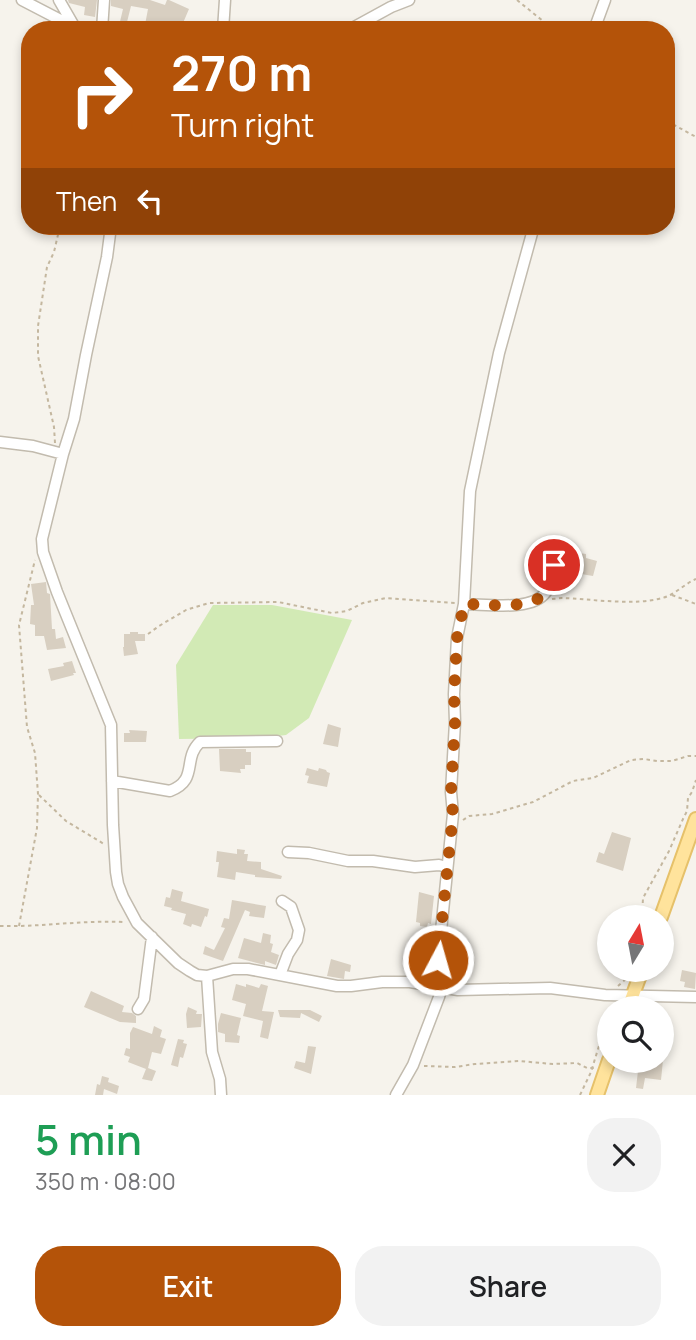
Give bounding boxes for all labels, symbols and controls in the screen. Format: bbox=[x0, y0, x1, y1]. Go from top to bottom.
text: 270 m bbox=[171, 39, 312, 106]
icon: right bbox=[56, 49, 147, 140]
text: Turn right bbox=[171, 103, 314, 147]
icon: left bbox=[131, 182, 169, 220]
text: Then bbox=[56, 183, 117, 219]
pin bbox=[524, 535, 584, 595]
icon: arrive bbox=[535, 546, 573, 584]
north arrow bbox=[597, 905, 674, 982]
map controls bbox=[597, 905, 674, 1073]
position arrow bbox=[401, 923, 475, 997]
button: search bbox=[597, 996, 674, 1073]
text: 5 min bbox=[35, 1110, 142, 1168]
button: close bbox=[587, 1118, 661, 1192]
text: 350 m · 08:00 bbox=[35, 1165, 176, 1197]
button: Exit bbox=[35, 1246, 341, 1326]
button: Share bbox=[355, 1246, 661, 1326]

